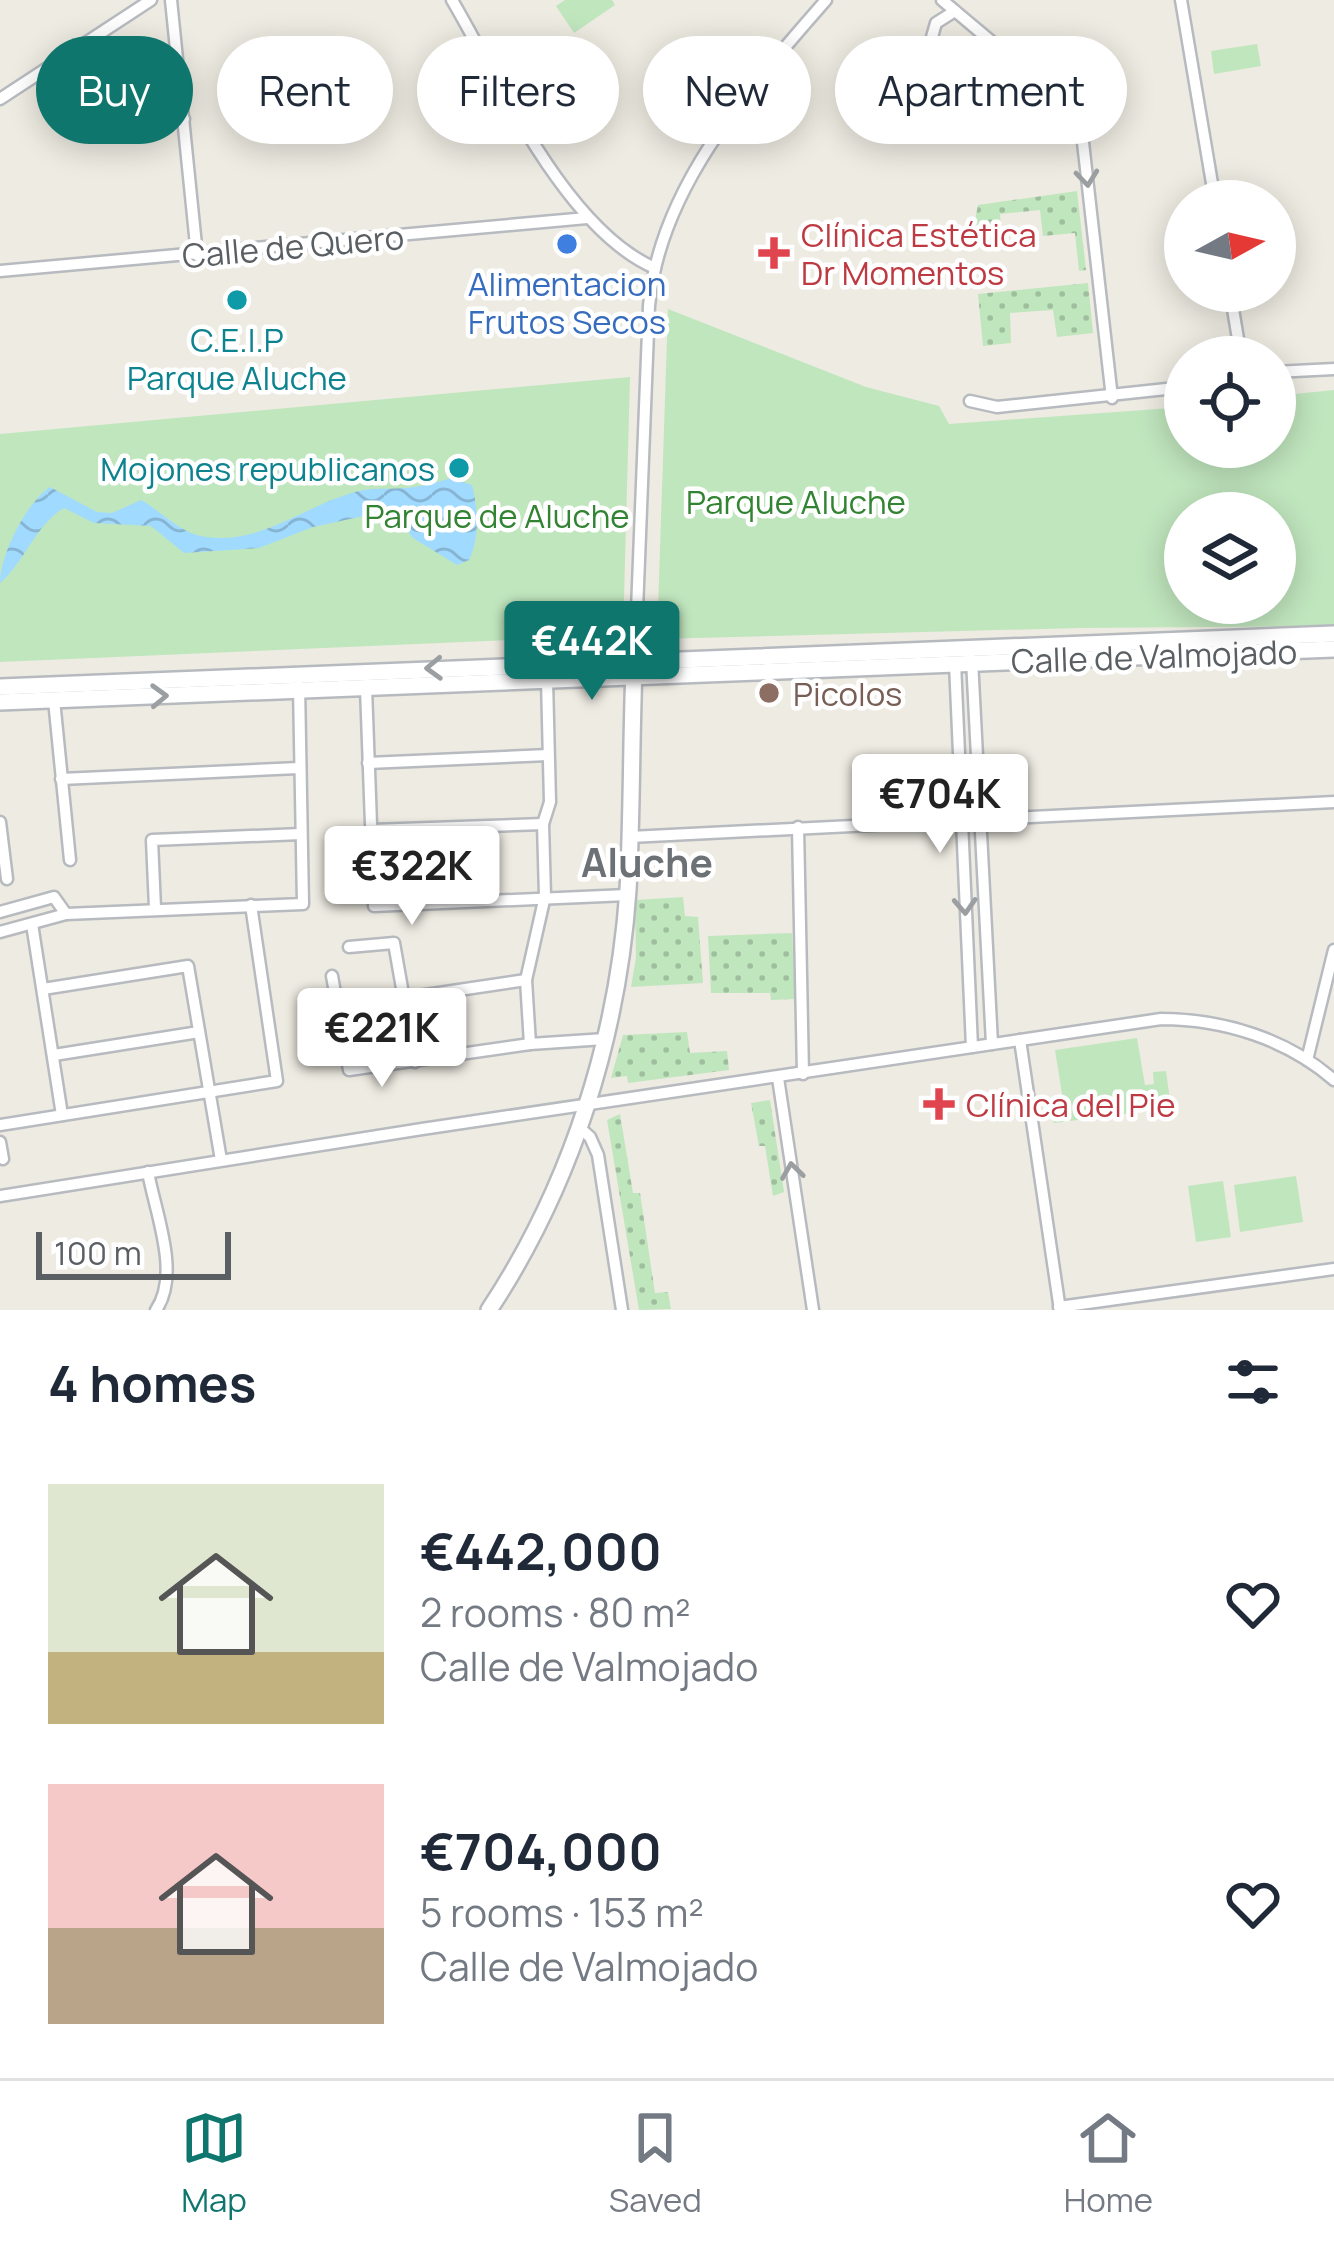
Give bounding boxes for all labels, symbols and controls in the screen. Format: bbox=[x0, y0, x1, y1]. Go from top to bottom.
chip: Buy bbox=[36, 36, 193, 144]
chip: Rent bbox=[217, 36, 393, 144]
chip: Filters bbox=[417, 36, 619, 144]
chip: New bbox=[643, 36, 811, 144]
chip: Apartment bbox=[835, 36, 1127, 144]
one-way arrow bbox=[1073, 168, 1099, 188]
north arrow bbox=[1164, 180, 1296, 312]
map controls bbox=[1164, 180, 1296, 624]
place label: Clínica Estética Dr Momentos bbox=[801, 212, 1036, 295]
street label: Calle de Quero bbox=[180, 214, 406, 278]
marker: Alimentacion Frutos Secos bbox=[554, 231, 580, 257]
marker: Clínica Estética Dr Momentos bbox=[758, 237, 790, 269]
place label: Alimentacion Frutos Secos bbox=[468, 261, 666, 344]
marker: C.E.I.P Parque Aluche bbox=[224, 287, 250, 313]
place label: C.E.I.P Parque Aluche bbox=[127, 317, 347, 400]
button: locate bbox=[1164, 336, 1296, 468]
place label: Mojones republicanos bbox=[100, 446, 435, 491]
marker: Mojones republicanos bbox=[446, 455, 472, 481]
park label: Parque Aluche bbox=[686, 479, 906, 524]
button: layers bbox=[1164, 492, 1296, 624]
park label: Parque de Aluche bbox=[364, 493, 630, 538]
pin: €442K bbox=[508, 601, 676, 703]
text: €442K bbox=[531, 613, 653, 667]
street label: Calle de Valmojado bbox=[1010, 629, 1298, 683]
one-way arrow bbox=[424, 655, 443, 681]
place label: Picolos bbox=[793, 671, 902, 716]
marker: Picolos bbox=[756, 680, 782, 706]
one-way arrow bbox=[150, 683, 169, 709]
pin: €704K bbox=[856, 754, 1024, 856]
text: €704K bbox=[879, 766, 1001, 820]
pin: €322K bbox=[328, 826, 496, 928]
district label: Aluche bbox=[581, 835, 713, 889]
text: €322K bbox=[352, 838, 472, 892]
one-way arrow bbox=[952, 897, 978, 916]
pin: €221K bbox=[298, 988, 466, 1090]
text: €221K bbox=[324, 1000, 440, 1054]
place label: Clínica del Pie bbox=[966, 1082, 1176, 1127]
marker: Clínica del Pie bbox=[923, 1088, 955, 1120]
one-way arrow bbox=[780, 1161, 806, 1181]
scale bar bbox=[36, 1226, 231, 1279]
text: 100 m bbox=[54, 1230, 142, 1275]
text: 4 homes bbox=[48, 1348, 256, 1417]
icon: filters bbox=[1220, 1349, 1286, 1415]
text: €442,000 bbox=[420, 1516, 662, 1585]
icon: home bbox=[144, 1532, 288, 1676]
icon: heart bbox=[1220, 1571, 1286, 1637]
text: 2 rooms · 80 m² bbox=[420, 1585, 691, 1639]
text: Calle de Valmojado bbox=[420, 1639, 758, 1693]
text: €704,000 bbox=[420, 1816, 662, 1885]
icon: home bbox=[144, 1832, 288, 1976]
icon: heart bbox=[1220, 1871, 1286, 1937]
text: 5 rooms · 153 m² bbox=[420, 1885, 704, 1939]
text: Calle de Valmojado bbox=[420, 1939, 758, 1993]
tab: Map bbox=[181, 2105, 247, 2222]
tab: Saved bbox=[609, 2105, 702, 2222]
tab: Home bbox=[1064, 2105, 1153, 2222]

